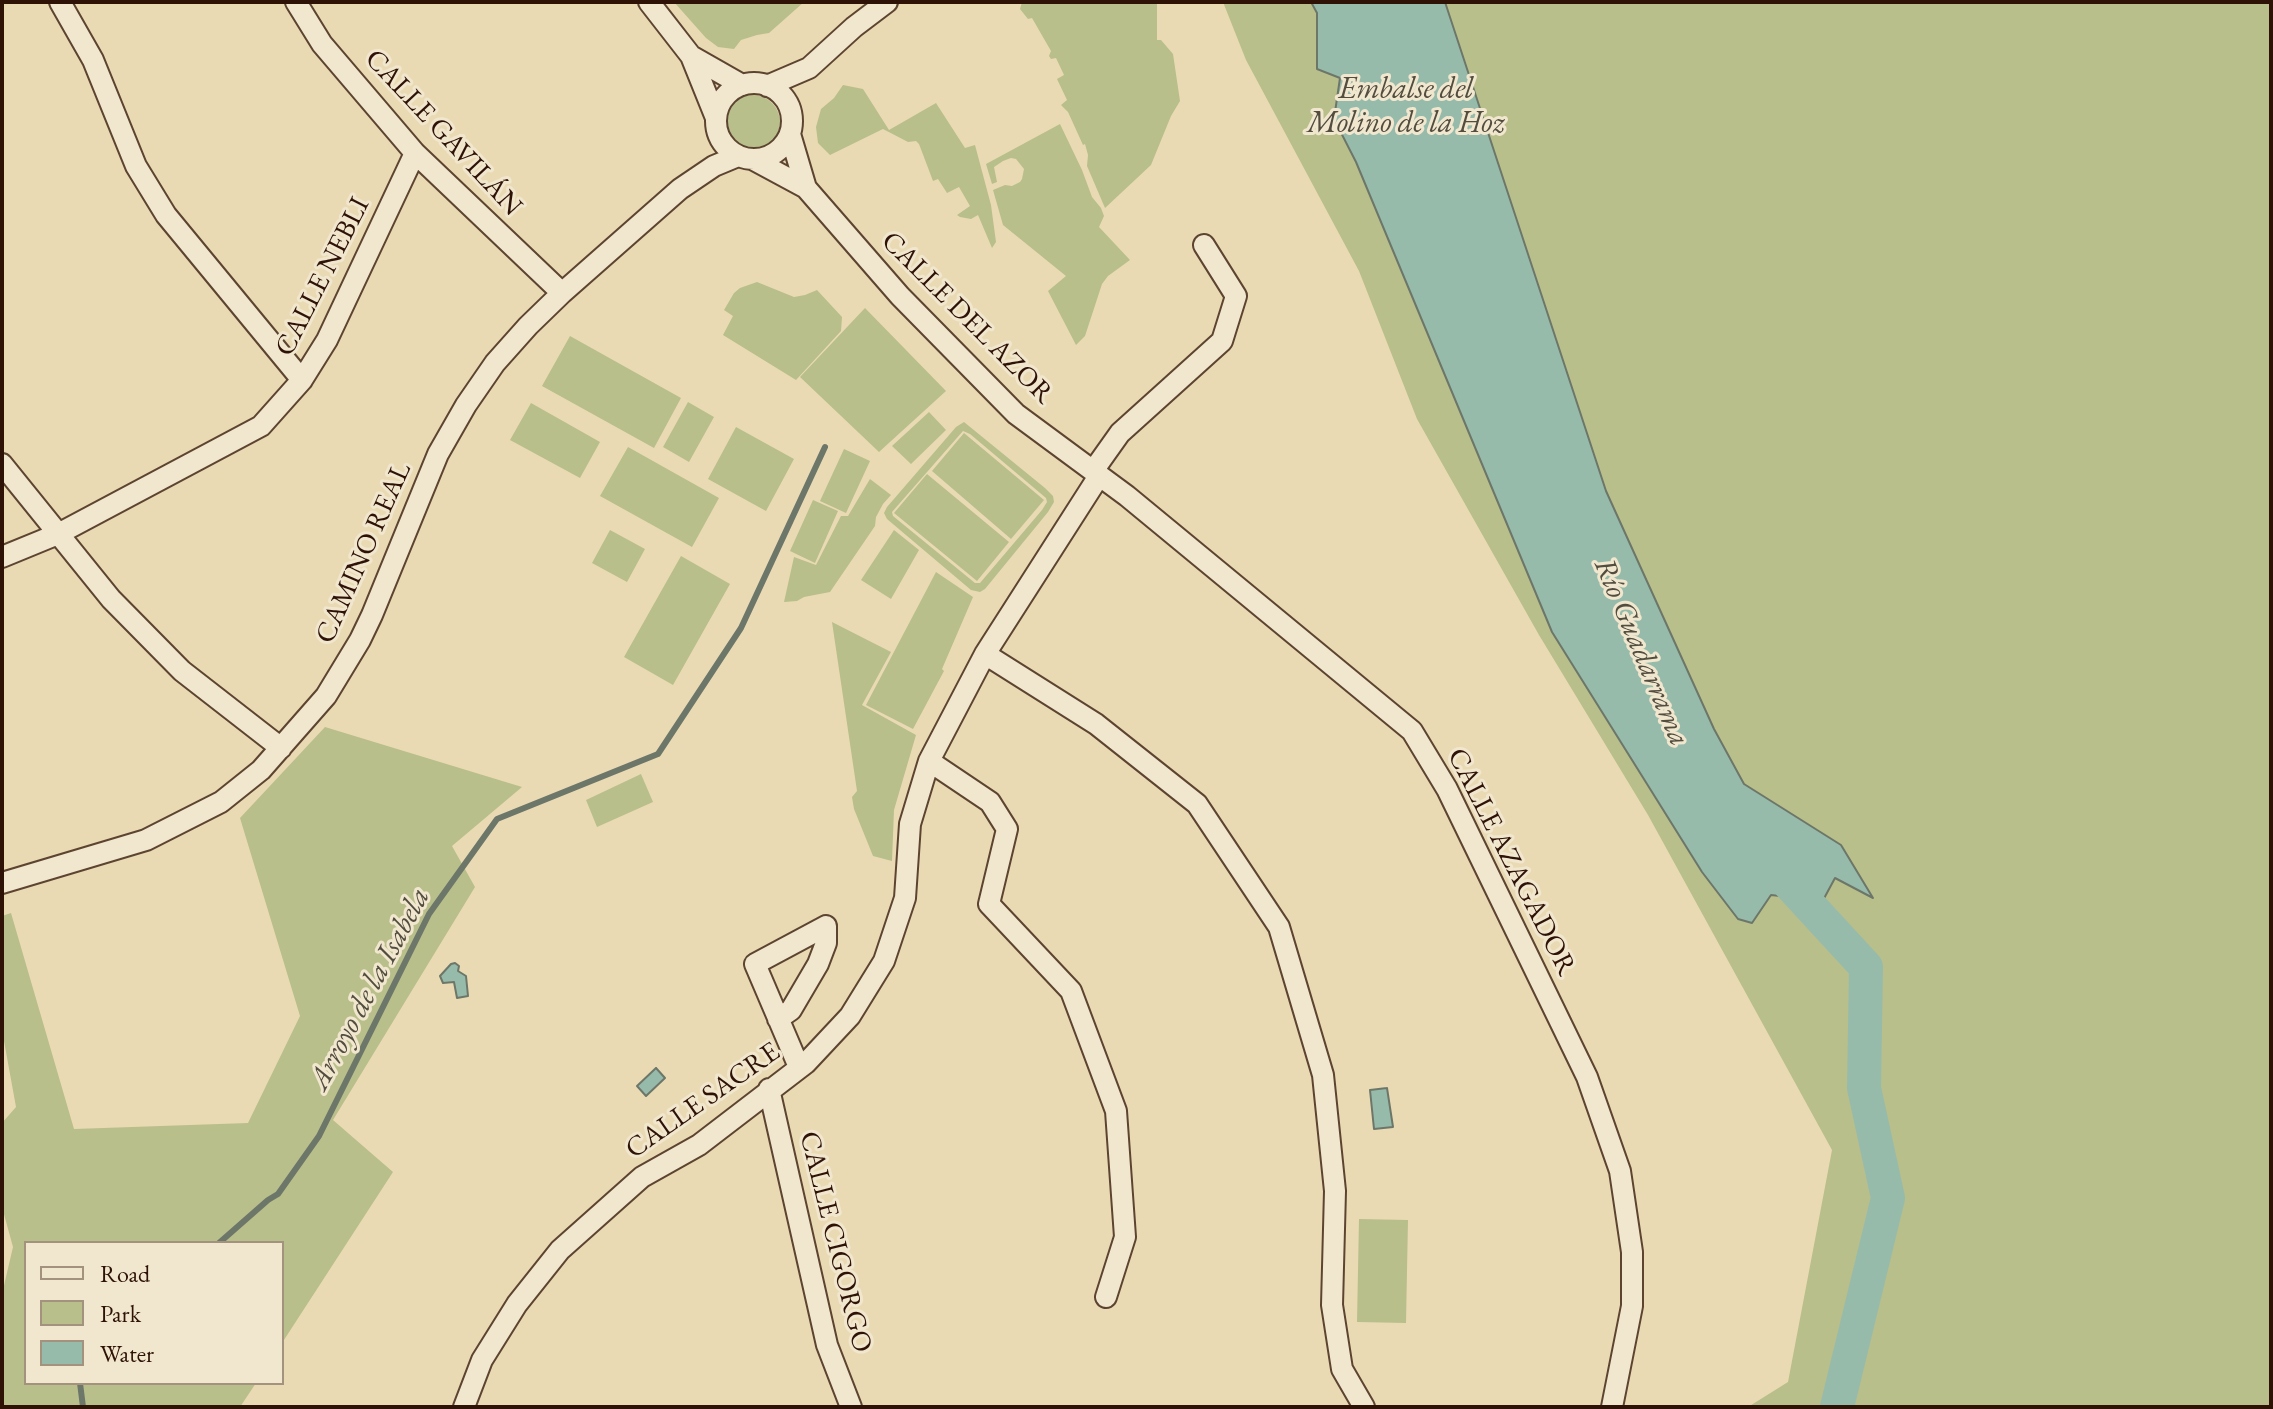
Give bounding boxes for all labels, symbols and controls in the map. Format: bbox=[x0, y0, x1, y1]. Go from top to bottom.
street label: CALLE GAVILÁN bbox=[357, 43, 529, 223]
water label: Embalse del Molino de la Hoz bbox=[1307, 72, 1505, 142]
street label: CALLE NEBLI bbox=[269, 192, 377, 362]
street label: CALLE DEL AZOR bbox=[874, 225, 1060, 411]
street label: CAMINO REAL bbox=[309, 457, 419, 649]
water label: Río Guadarrama bbox=[1585, 553, 1697, 751]
street label: CALLE AZAGADOR bbox=[1439, 743, 1583, 981]
water label: Arroyo de la Isabela bbox=[302, 882, 438, 1096]
street label: CALLE SACRE bbox=[619, 1035, 787, 1167]
street label: CALLE CIGORGO bbox=[791, 1128, 879, 1356]
legend bbox=[24, 1241, 284, 1385]
text: Road bbox=[100, 1258, 150, 1289]
text: Park bbox=[100, 1298, 141, 1329]
text: Water bbox=[100, 1338, 154, 1369]

